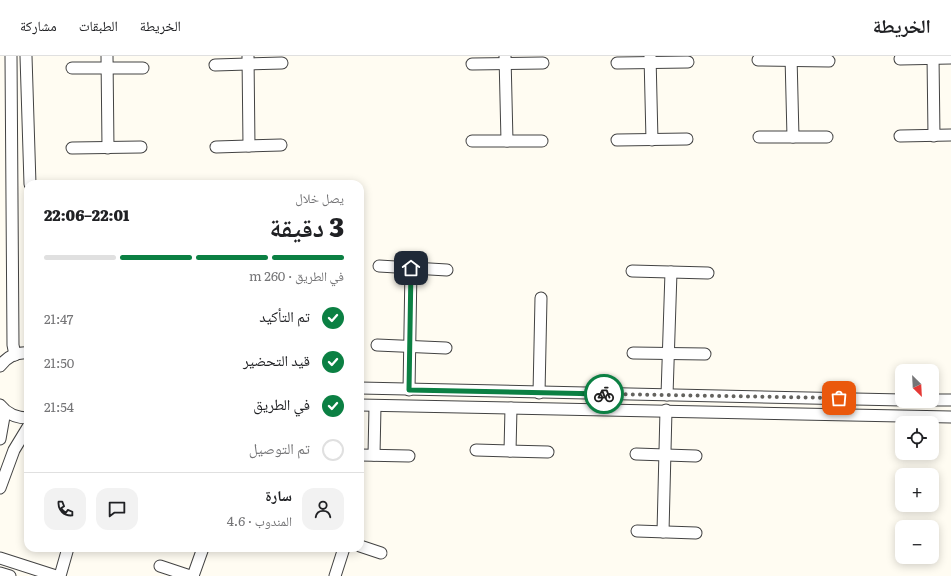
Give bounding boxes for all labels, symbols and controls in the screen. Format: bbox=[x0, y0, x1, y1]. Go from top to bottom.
text: الخريطة bbox=[873, 11, 931, 39]
text: مشاركة bbox=[20, 15, 57, 35]
text: الطبقات bbox=[79, 15, 118, 35]
text: الخريطة bbox=[140, 15, 181, 35]
text: يصل خلال bbox=[295, 188, 344, 207]
text: 22:01–22:06 bbox=[44, 203, 129, 226]
text: 3 دقيقة bbox=[269, 206, 344, 245]
pin bbox=[394, 251, 428, 285]
icon: home bbox=[400, 257, 422, 279]
text: في الطريق · 260 m bbox=[249, 266, 344, 285]
text: تم التأكيد bbox=[259, 304, 310, 327]
icon: check bbox=[322, 307, 344, 329]
text: 21:47 bbox=[44, 309, 73, 328]
text: قيد التحضير bbox=[243, 348, 310, 371]
icon: check bbox=[322, 351, 344, 373]
text: 21:50 bbox=[44, 353, 74, 372]
north arrow bbox=[895, 364, 939, 408]
map controls bbox=[895, 364, 939, 564]
courier bbox=[584, 374, 624, 414]
pin bbox=[822, 381, 856, 415]
icon: bike bbox=[593, 383, 615, 405]
icon: bag bbox=[828, 387, 850, 409]
text: في الطريق bbox=[253, 392, 310, 415]
icon: check bbox=[322, 395, 344, 417]
text: 21:54 bbox=[44, 397, 74, 416]
button: locate bbox=[895, 416, 939, 460]
text: تم التوصيل bbox=[249, 436, 310, 459]
button: + bbox=[895, 468, 939, 512]
text: سارة bbox=[265, 483, 292, 506]
button: phone bbox=[44, 488, 86, 530]
button: chat bbox=[96, 488, 138, 530]
button: person bbox=[302, 488, 344, 530]
text: المندوب · 4.6 bbox=[227, 511, 292, 530]
button: − bbox=[895, 520, 939, 564]

